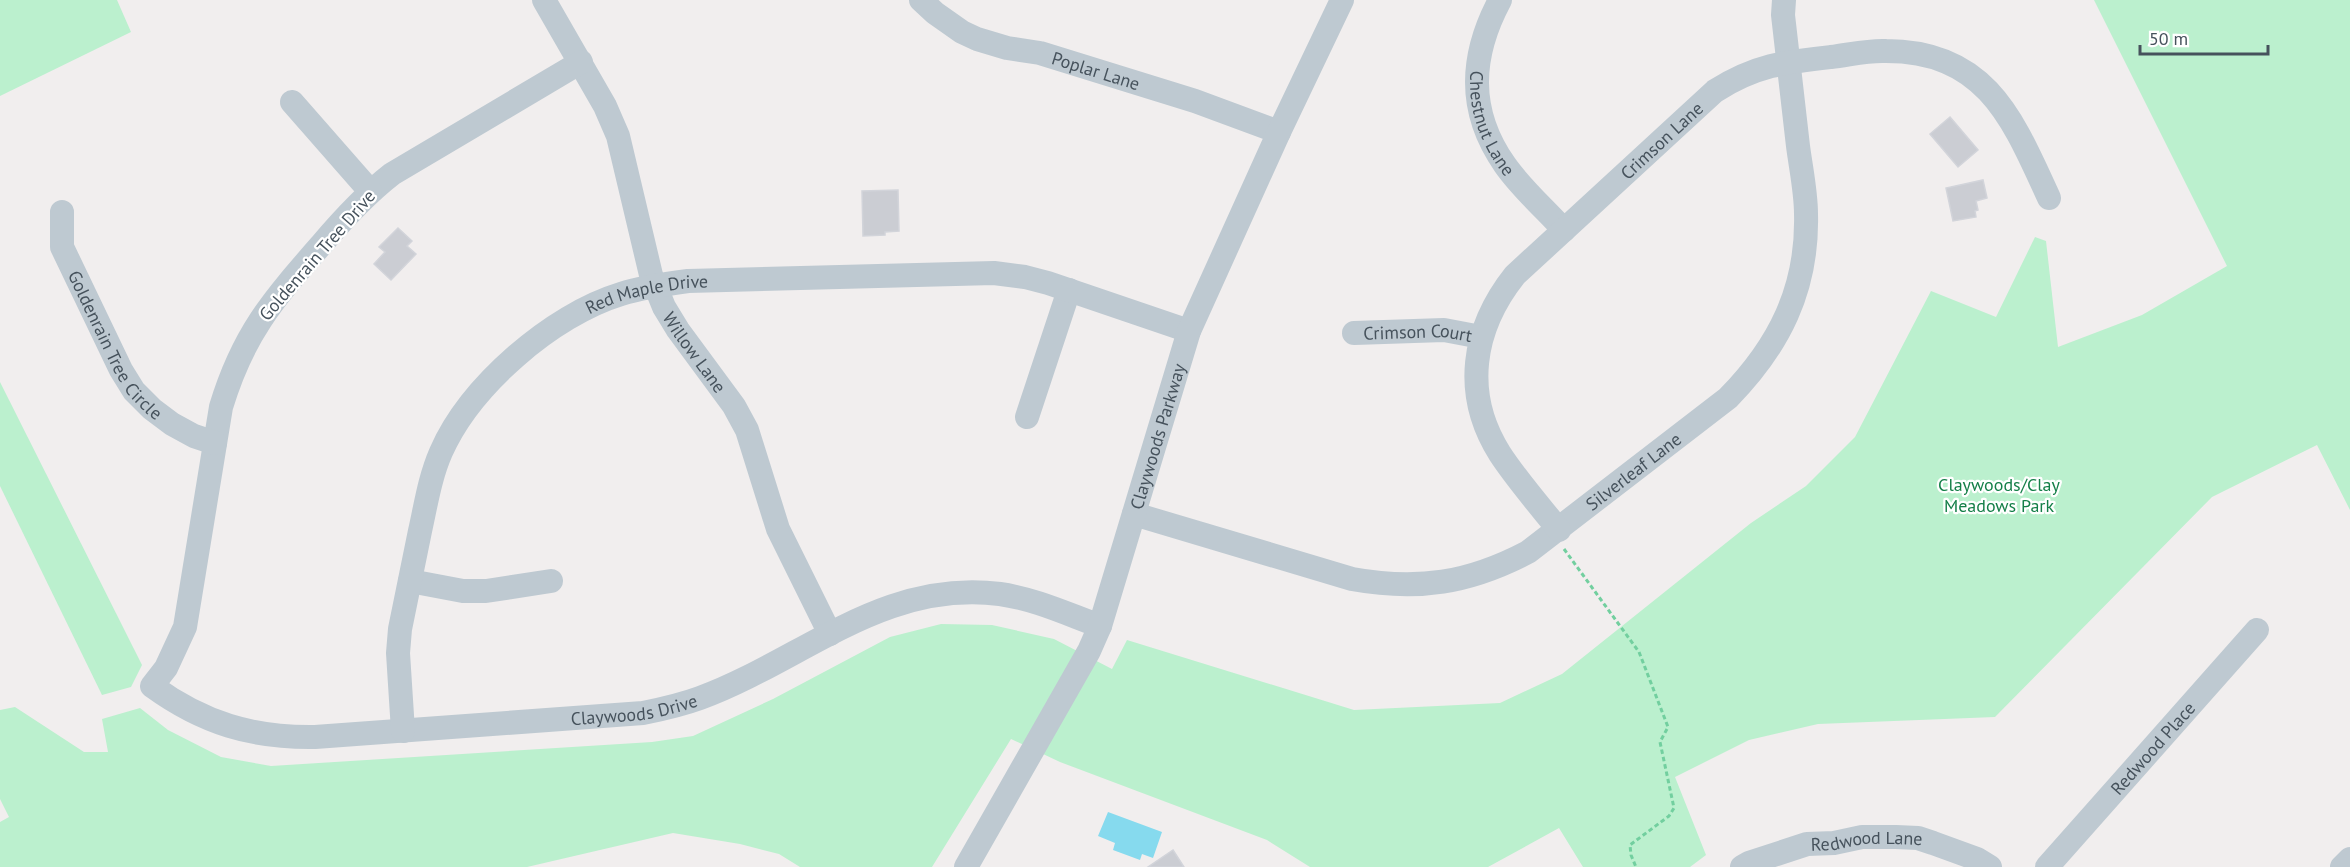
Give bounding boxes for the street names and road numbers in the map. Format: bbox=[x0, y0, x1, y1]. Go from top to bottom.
street label: Poplar Lane bbox=[1049, 46, 1143, 95]
street label: Chestnut Lane bbox=[1465, 70, 1520, 180]
street label: Crimson Lane bbox=[1615, 96, 1708, 184]
street label: Goldenrain Tree Drive bbox=[254, 185, 380, 325]
street label: Goldenrain Tree Circle bbox=[63, 267, 167, 424]
street label: Red Maple Drive bbox=[581, 269, 708, 318]
street label: Willow Lane bbox=[658, 307, 732, 397]
street label: Crimson Court bbox=[1363, 318, 1474, 347]
street label: Claywoods Parkway bbox=[1124, 360, 1190, 512]
street label: Silverleaf Lane bbox=[1581, 427, 1685, 515]
street label: Claywoods Drive bbox=[570, 688, 700, 730]
street label: Redwood Place bbox=[2105, 697, 2200, 799]
street label: Redwood Lane bbox=[1810, 825, 1923, 855]

